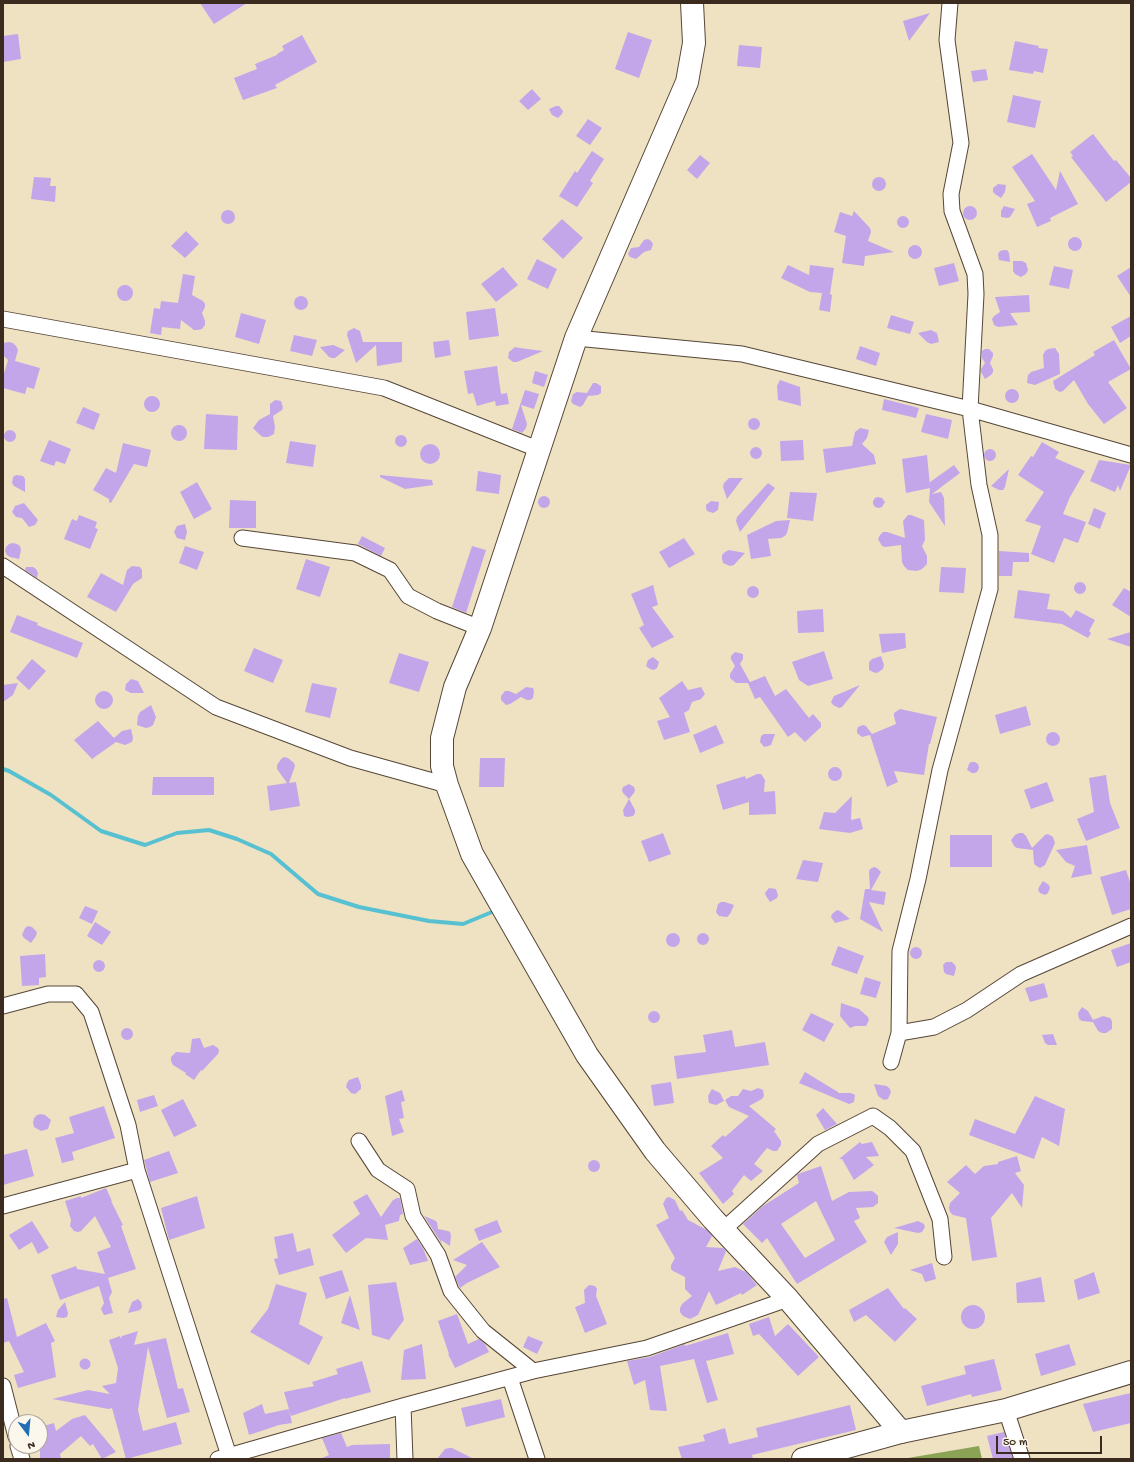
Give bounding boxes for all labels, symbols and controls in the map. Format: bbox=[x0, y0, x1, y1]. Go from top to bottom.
north arrow bbox=[8, 1414, 48, 1454]
scale bar bbox=[998, 1428, 1104, 1454]
text: 50 m bbox=[1003, 1436, 1028, 1450]
text: N bbox=[26, 1438, 36, 1451]

